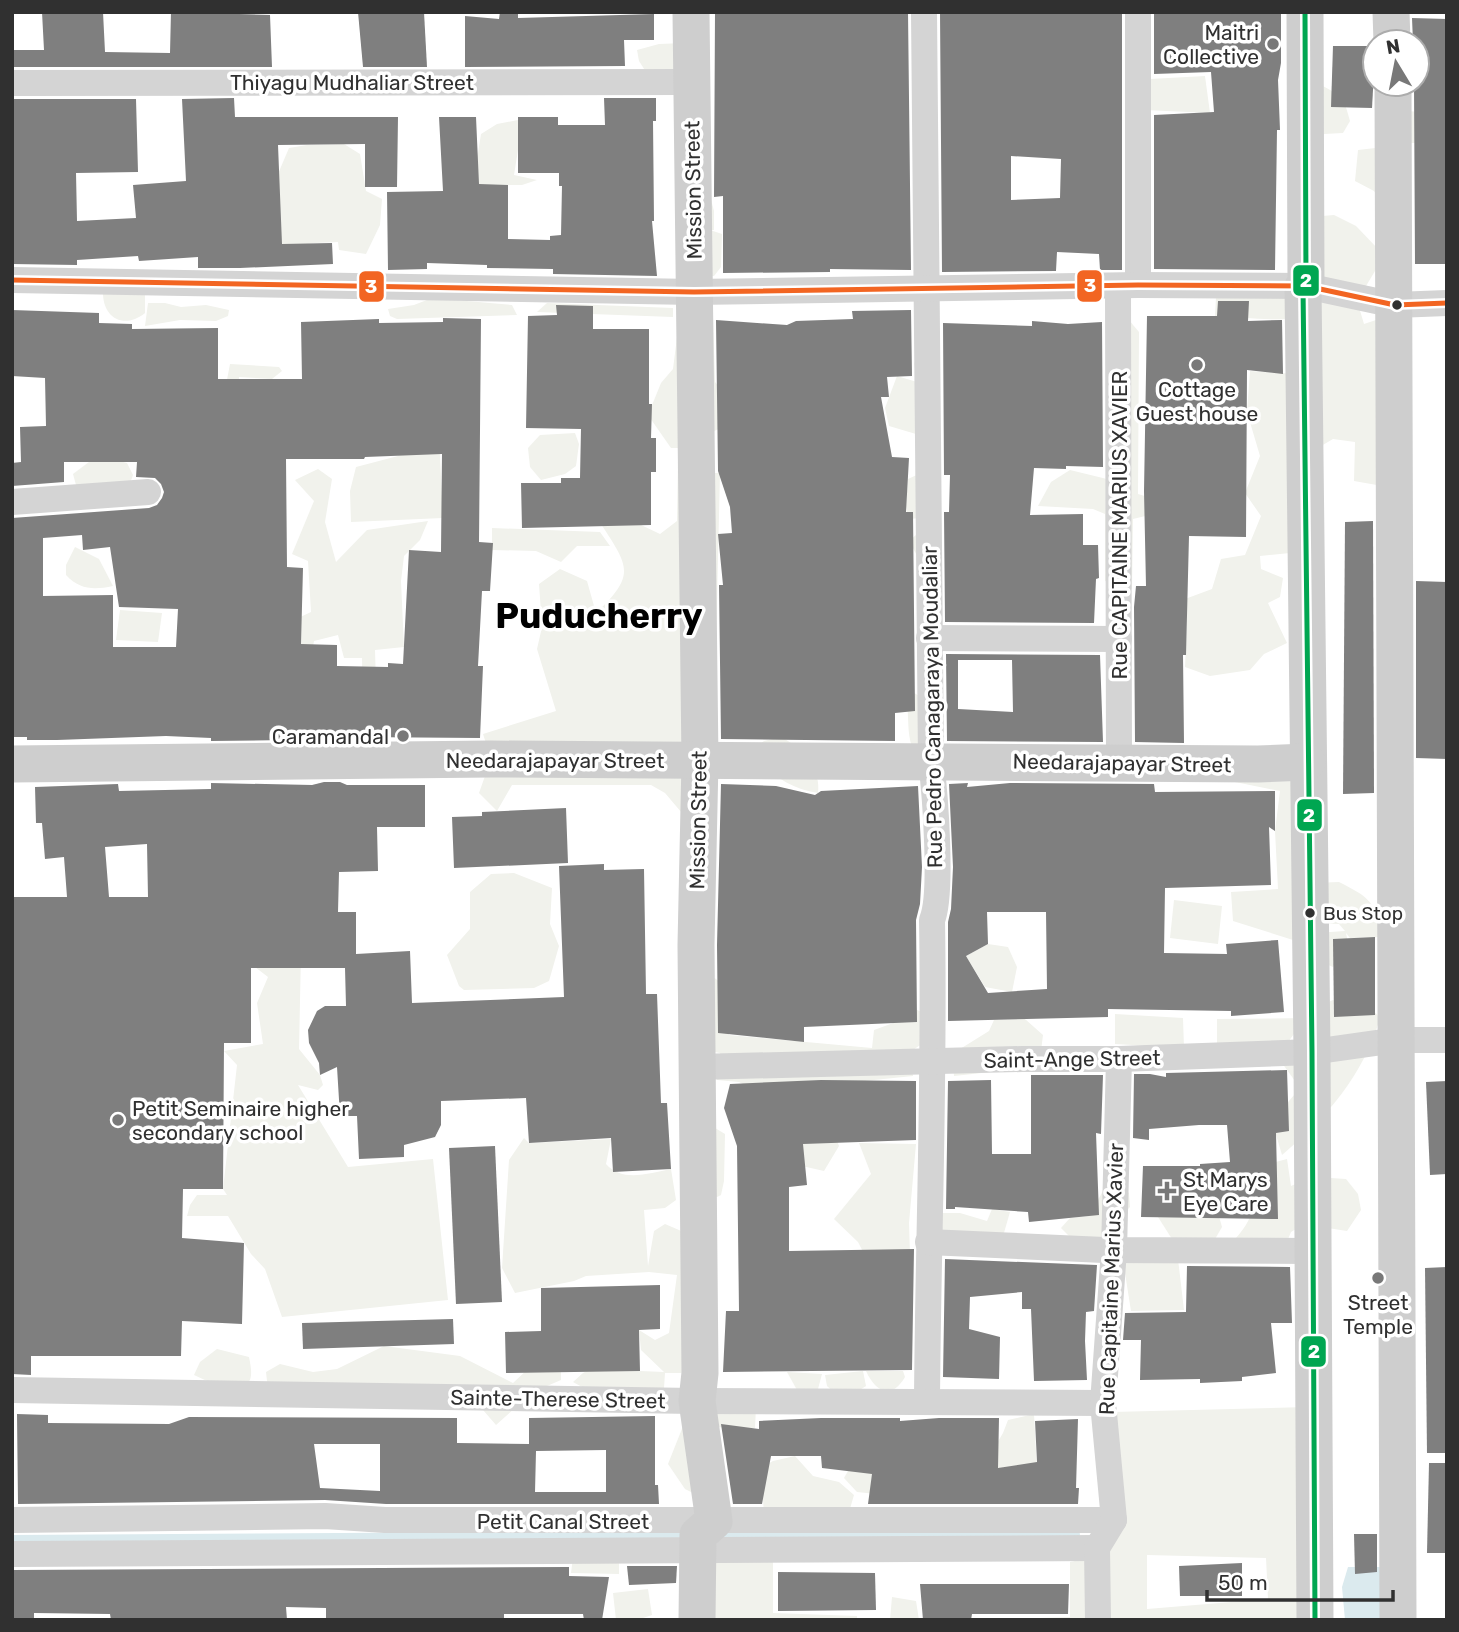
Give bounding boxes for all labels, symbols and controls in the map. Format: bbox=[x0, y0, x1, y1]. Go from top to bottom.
place label: Maitri Collective bbox=[1163, 20, 1259, 69]
north arrow bbox=[1361, 28, 1431, 98]
text: N bbox=[1384, 34, 1402, 59]
marker: Maitri Collective bbox=[1265, 36, 1281, 52]
street label: Thiyagu Mudhaliar Street bbox=[230, 70, 474, 95]
street label: Mission Street bbox=[679, 120, 707, 260]
line badge: 2 bbox=[1292, 264, 1320, 297]
line badge: 3 bbox=[1076, 269, 1103, 303]
text: 2 bbox=[1300, 269, 1312, 292]
line badge: 3 bbox=[358, 270, 385, 303]
text: 3 bbox=[1084, 274, 1096, 297]
text: 3 bbox=[365, 275, 377, 298]
unlabelled marker bbox=[1390, 298, 1404, 312]
marker: Cottage Guest house bbox=[1189, 357, 1205, 373]
street label: Rue CAPITAINE MARIUS XAVIER bbox=[1107, 371, 1132, 679]
place label: Cottage Guest house bbox=[1136, 377, 1258, 426]
street label: Rue Pedro Canagaraya Moudaliar bbox=[917, 546, 947, 868]
district label: Puducherry bbox=[495, 595, 703, 637]
place label: Caramandal bbox=[272, 724, 389, 749]
marker: Caramandal bbox=[395, 728, 411, 744]
street label: Needarajapayar Street bbox=[446, 748, 664, 773]
street label: Needarajapayar Street bbox=[1012, 749, 1232, 777]
street label: Mission Street bbox=[684, 750, 712, 890]
line badge: 2 bbox=[1296, 798, 1323, 832]
text: 2 bbox=[1303, 804, 1315, 827]
place label: Bus Stop bbox=[1323, 902, 1403, 925]
marker: Bus Stop bbox=[1303, 906, 1317, 920]
street label: Saint-Ange Street bbox=[983, 1045, 1161, 1073]
place label: Petit Seminaire higher secondary school bbox=[132, 1096, 349, 1145]
marker: Petit Seminaire higher secondary school bbox=[110, 1112, 126, 1128]
street label: Rue Capitaine Marius Xavier bbox=[1094, 1143, 1128, 1415]
place label: St Marys Eye Care bbox=[1183, 1167, 1269, 1216]
marker: St Marys Eye Care bbox=[1157, 1181, 1177, 1201]
marker: Street Temple bbox=[1370, 1270, 1386, 1286]
place label: Street Temple bbox=[1343, 1290, 1413, 1339]
line badge: 2 bbox=[1300, 1335, 1327, 1368]
text: 2 bbox=[1308, 1340, 1320, 1363]
street label: Sainte-Therese Street bbox=[450, 1385, 666, 1413]
street label: Petit Canal Street bbox=[477, 1509, 649, 1534]
scale bar bbox=[1207, 1558, 1392, 1602]
text: 50 m bbox=[1218, 1570, 1268, 1595]

